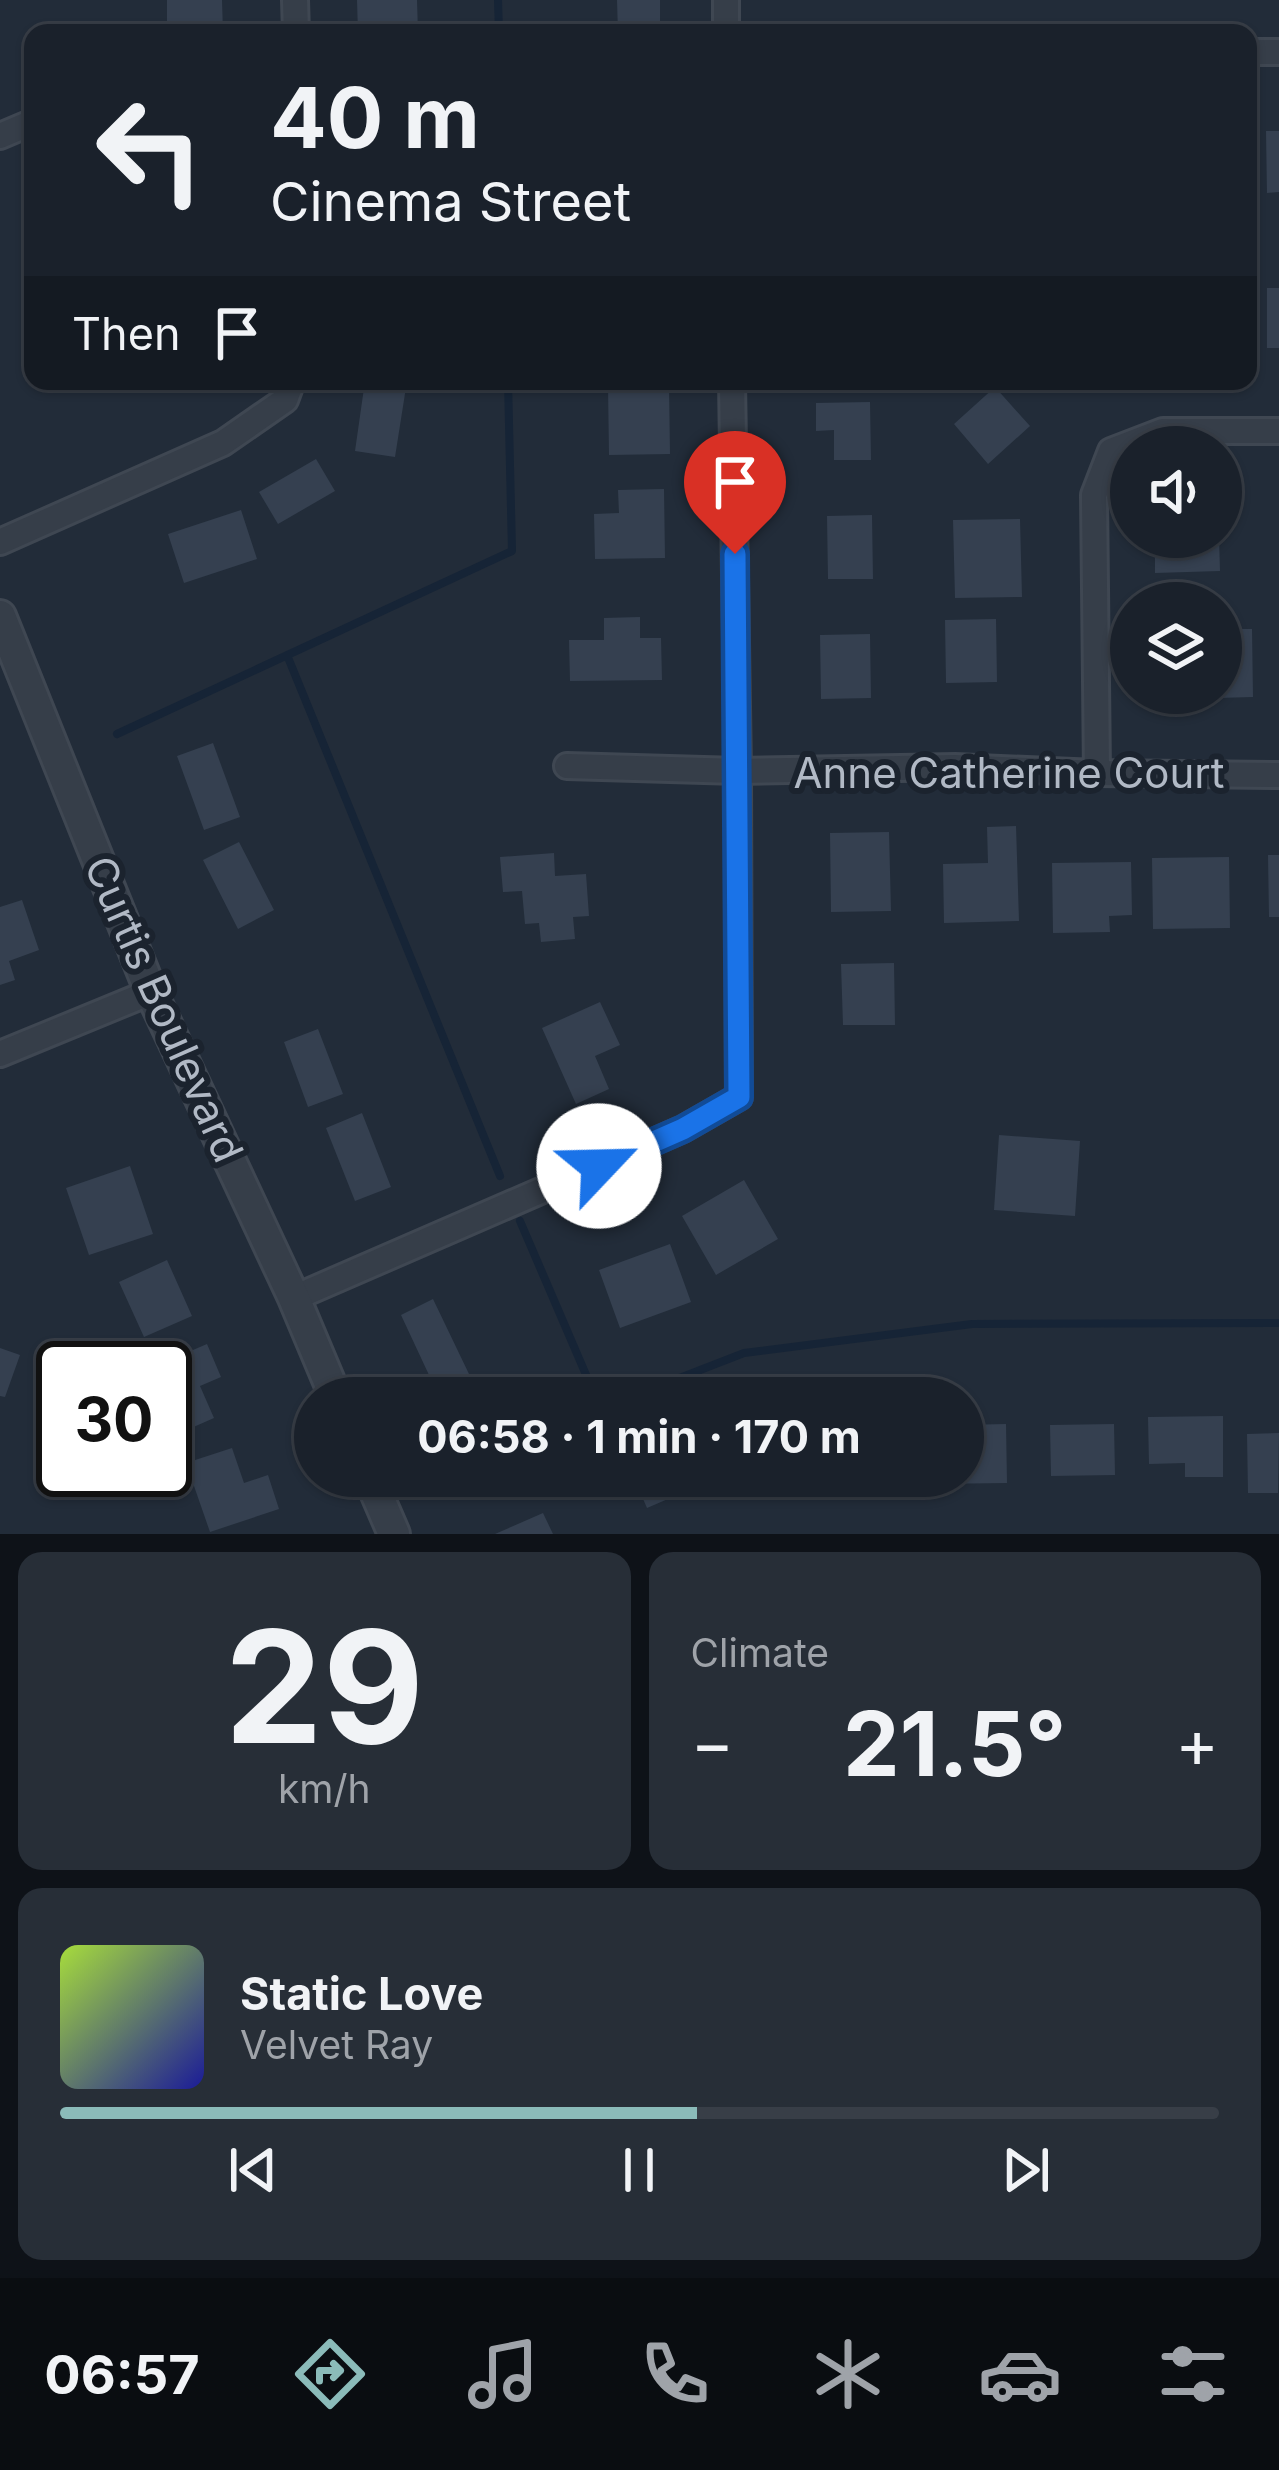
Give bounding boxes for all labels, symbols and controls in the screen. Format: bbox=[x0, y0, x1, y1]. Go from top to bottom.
text: 40 m bbox=[270, 67, 480, 168]
icon: left bbox=[72, 72, 228, 228]
text: Cinema Street bbox=[270, 169, 631, 234]
icon: arrive bbox=[204, 300, 270, 366]
text: Then bbox=[72, 306, 180, 361]
map controls bbox=[1110, 426, 1242, 714]
button: sound bbox=[1110, 426, 1242, 558]
pin bbox=[684, 431, 786, 554]
icon: arrive bbox=[702, 449, 768, 515]
button: layers bbox=[1110, 582, 1242, 714]
street label: Anne Catherine Court bbox=[794, 747, 1224, 798]
street label: Curtis Boulevard bbox=[74, 848, 255, 1169]
position arrow bbox=[536, 1103, 662, 1229]
speed limit sign: 30 bbox=[36, 1341, 192, 1497]
text: 06:58 · 1 min · 170 m bbox=[417, 1409, 861, 1464]
text: 29 bbox=[224, 1592, 424, 1781]
text: Climate bbox=[691, 1629, 829, 1676]
text: 21.5° bbox=[843, 1689, 1066, 1798]
text: − bbox=[691, 1703, 734, 1783]
text: + bbox=[1175, 1703, 1219, 1783]
text: km/h bbox=[278, 1765, 371, 1812]
text: Static Love bbox=[240, 1966, 483, 2021]
text: Velvet Ray bbox=[240, 2021, 433, 2068]
icon: previous bbox=[220, 2137, 286, 2203]
icon: pause bbox=[606, 2137, 672, 2203]
icon: next bbox=[993, 2137, 1059, 2203]
icon: directions bbox=[288, 2332, 372, 2416]
icon: music bbox=[461, 2332, 545, 2416]
icon: phone bbox=[633, 2332, 717, 2416]
icon: climate bbox=[806, 2332, 890, 2416]
icon: car bbox=[978, 2332, 1062, 2416]
icon: filters bbox=[1151, 2332, 1235, 2416]
text: 06:57 bbox=[44, 2342, 200, 2407]

